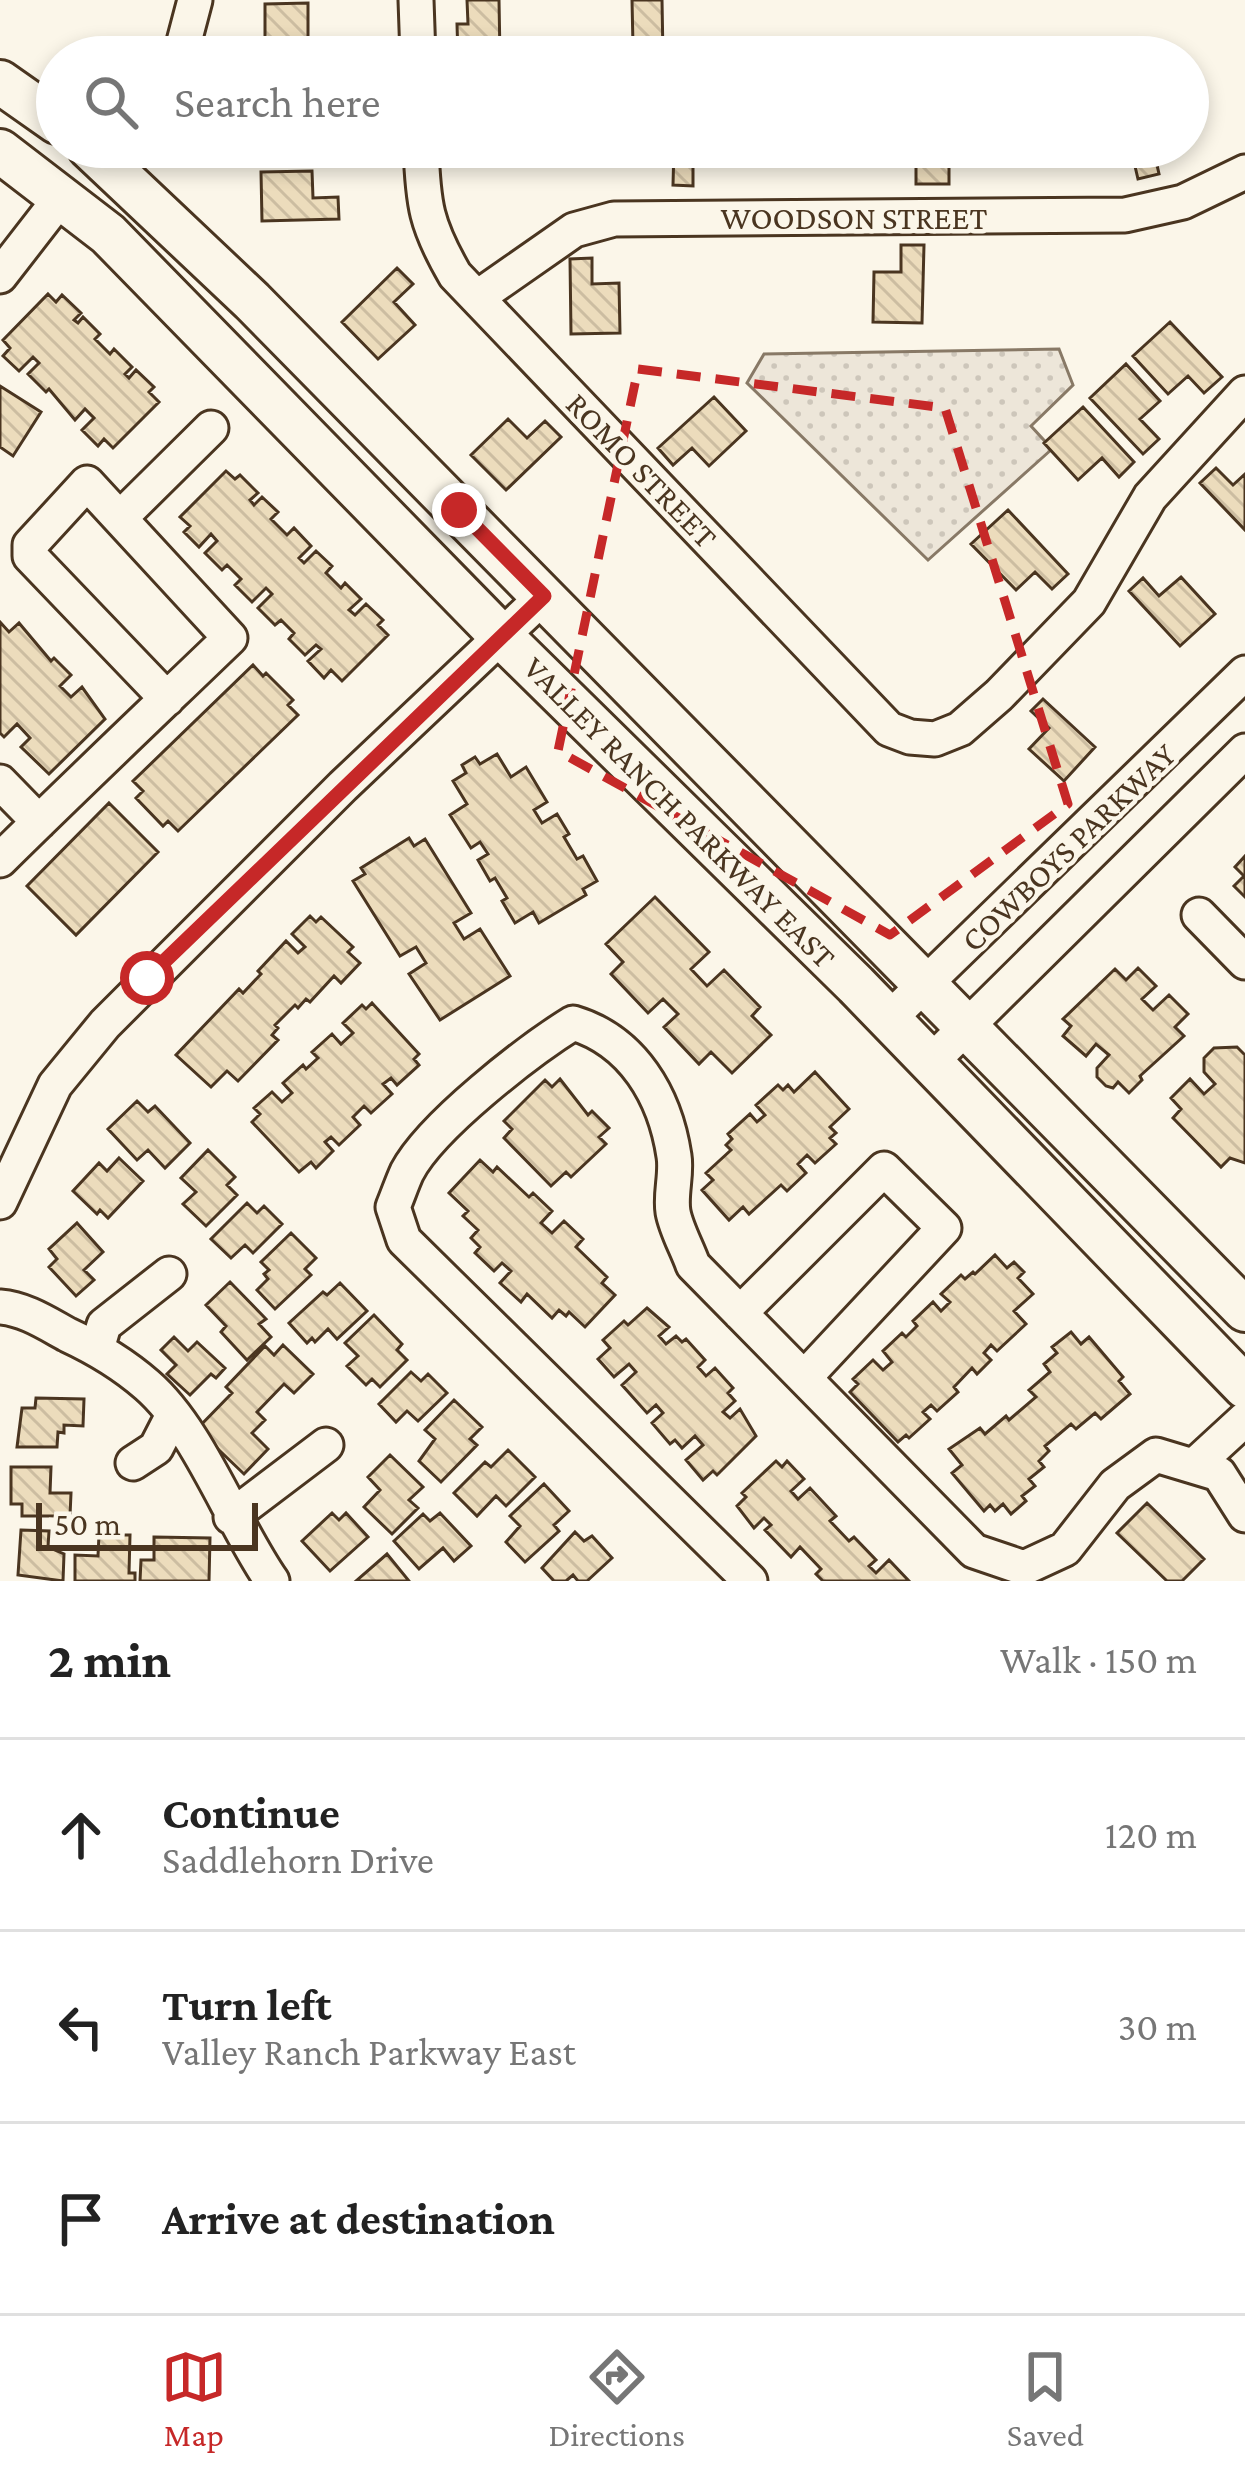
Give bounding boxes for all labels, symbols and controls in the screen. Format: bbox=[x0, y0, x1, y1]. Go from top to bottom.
search box bbox=[36, 36, 1209, 168]
icon: search bbox=[78, 69, 144, 135]
text: Search here bbox=[174, 77, 381, 127]
street label: WOODSON STREET bbox=[721, 199, 987, 236]
street label: ROMO STREET bbox=[559, 385, 725, 555]
route end bbox=[432, 483, 486, 537]
street label: VALLEY RANCH PARKWAY EAST bbox=[517, 649, 843, 975]
street label: COWBOYS PARKWAY bbox=[953, 735, 1183, 959]
route start bbox=[120, 951, 174, 1005]
scale bar bbox=[36, 1497, 258, 1550]
text: 50 m bbox=[54, 1505, 121, 1542]
text: 2 min bbox=[48, 1631, 171, 1688]
text: Walk · 150 m bbox=[1000, 1638, 1197, 1681]
text: Continue bbox=[162, 1788, 340, 1838]
icon: ahead bbox=[48, 1802, 114, 1868]
text: 120 m bbox=[1105, 1813, 1197, 1856]
text: Saddlehorn Drive bbox=[162, 1838, 434, 1881]
text: Turn left bbox=[162, 1980, 331, 2030]
icon: left bbox=[48, 1994, 114, 2060]
text: 30 m bbox=[1118, 2005, 1197, 2048]
text: Valley Ranch Parkway East bbox=[162, 2030, 576, 2073]
icon: arrive bbox=[48, 2186, 114, 2252]
text: Arrive at destination bbox=[162, 2194, 555, 2244]
tab: Map bbox=[161, 2344, 227, 2453]
tab: Directions bbox=[549, 2344, 685, 2453]
tab: Saved bbox=[1007, 2344, 1084, 2453]

